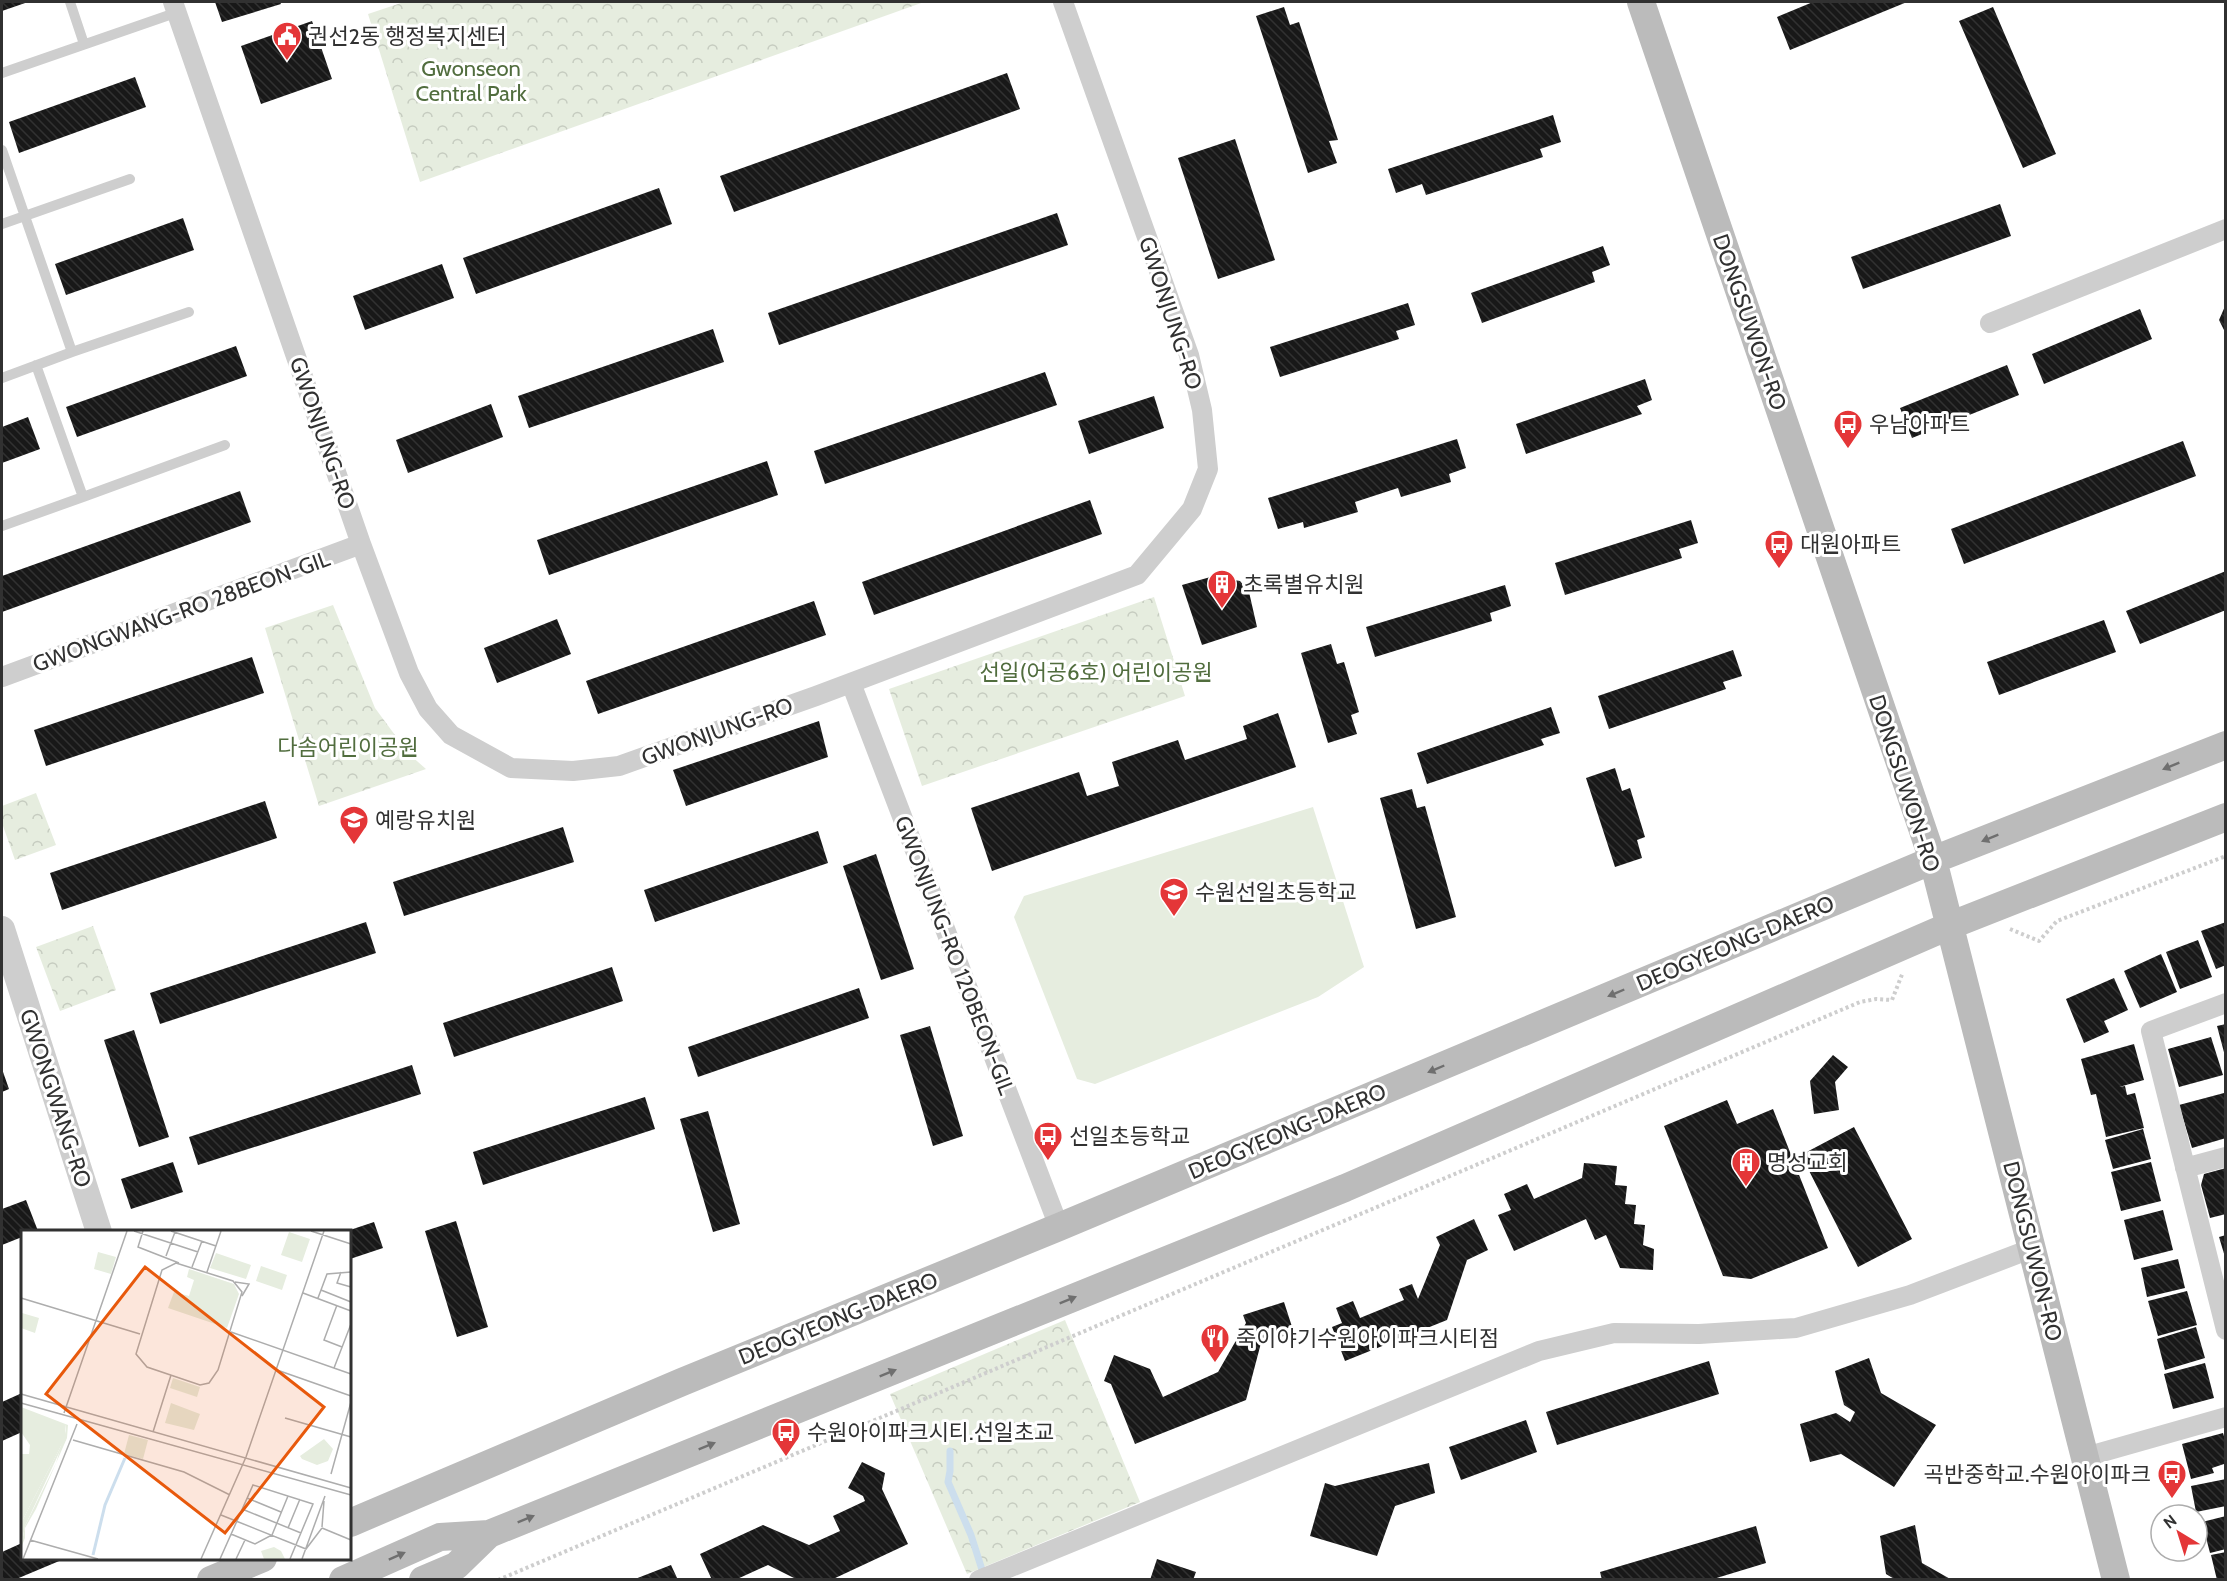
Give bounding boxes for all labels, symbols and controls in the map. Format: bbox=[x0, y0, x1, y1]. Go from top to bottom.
public building icon: 권선2동 행정복지센터 bbox=[271, 20, 303, 62]
place label: 권선2동 행정복지센터 bbox=[308, 23, 507, 50]
park label: Gwonseon Central Park bbox=[415, 55, 527, 107]
street label: DONGSUWON-RO bbox=[1707, 230, 1792, 414]
street label: GWONJUNG-RO bbox=[1133, 233, 1208, 393]
street label: GWONJUNG-RO bbox=[284, 353, 361, 513]
bus stop icon: 우남아파트 bbox=[1832, 408, 1864, 450]
place label: 우남아파트 bbox=[1869, 411, 1970, 438]
bus stop icon: 대원아파트 bbox=[1763, 528, 1795, 570]
place label: 대원아파트 bbox=[1800, 531, 1901, 558]
street label: GWONGWANG-RO 28BEON-GIL bbox=[29, 545, 333, 678]
building icon: 초록별유치원 bbox=[1206, 568, 1238, 610]
place label: 초록별유치원 bbox=[1243, 571, 1364, 598]
park label: 선일(어공6호) 어린이공원 bbox=[979, 659, 1213, 686]
street label: DONGSUWON-RO bbox=[1863, 691, 1946, 875]
street label: GWONJUNG-RO bbox=[638, 692, 797, 771]
park label: 다솜어린이공원 bbox=[277, 734, 419, 761]
one-way arrow bbox=[2162, 762, 2180, 771]
school or university icon: 예랑유치원 bbox=[338, 804, 370, 846]
place label: 예랑유치원 bbox=[375, 807, 476, 834]
street label: GWONJUNG-RO 120BEON-GIL bbox=[889, 812, 1020, 1098]
one-way arrow bbox=[1981, 834, 1999, 843]
school or university icon: 수원선일초등학교 bbox=[1158, 876, 1190, 918]
place label: 수원선일초등학교 bbox=[1195, 879, 1357, 906]
street label: DEOGYEONG-DAERO bbox=[1632, 890, 1838, 997]
one-way arrow bbox=[1607, 989, 1625, 998]
street label: GWONGWANG-RO bbox=[14, 1006, 97, 1191]
one-way arrow bbox=[1427, 1065, 1445, 1074]
street label: DEOGYEONG-DAERO bbox=[1184, 1078, 1390, 1185]
bus stop icon: 선일초등학교 bbox=[1032, 1120, 1064, 1162]
place label: 선일초등학교 bbox=[1069, 1123, 1190, 1150]
building icon: 명성교회 bbox=[1730, 1146, 1762, 1188]
place label: 명성교회 bbox=[1767, 1149, 1848, 1176]
street label: DONGSUWON-RO bbox=[1997, 1158, 2068, 1344]
inset map bbox=[21, 1230, 351, 1560]
street label: DEOGYEONG-DAERO bbox=[735, 1266, 942, 1371]
one-way arrow bbox=[1060, 1295, 1078, 1305]
restaurant icon: 죽이야기수원아이파크시티점 bbox=[1199, 1322, 1231, 1364]
place label: 죽이야기수원아이파크시티점 bbox=[1236, 1325, 1499, 1352]
one-way arrow bbox=[879, 1368, 897, 1378]
bus stop icon: 수원아이파크시티.선일초교 bbox=[770, 1416, 802, 1458]
place label: 수원아이파크시티.선일초교 bbox=[807, 1419, 1054, 1446]
one-way arrow bbox=[698, 1441, 716, 1450]
bus stop icon: 곡반중학교.수원아이파크 bbox=[2156, 1458, 2188, 1500]
place label: 곡반중학교.수원아이파크 bbox=[1924, 1461, 2151, 1488]
north arrow bbox=[2149, 1503, 2209, 1563]
text: N bbox=[2160, 1511, 2180, 1533]
one-way arrow bbox=[518, 1514, 536, 1524]
one-way arrow bbox=[388, 1551, 406, 1561]

